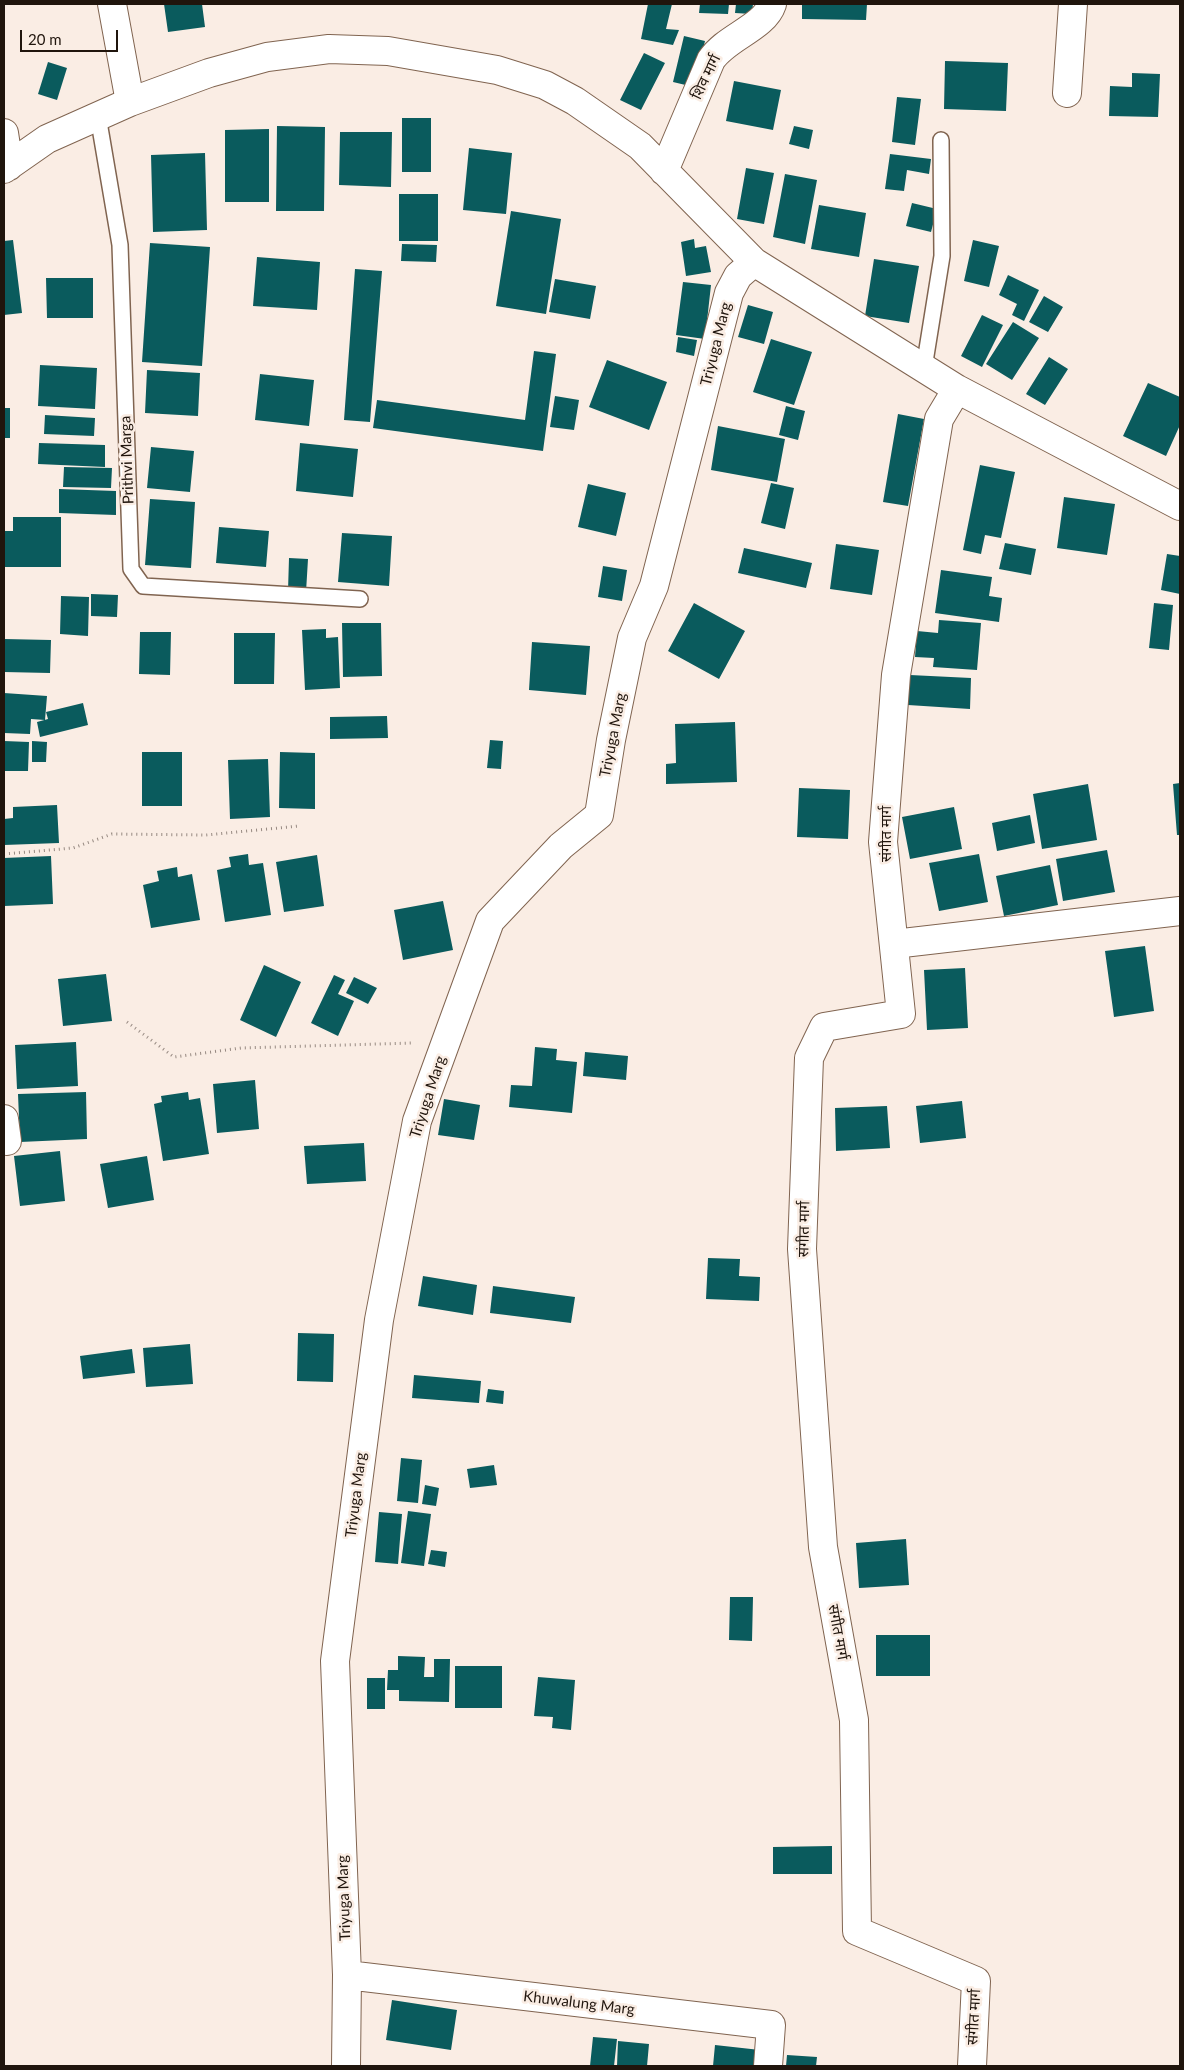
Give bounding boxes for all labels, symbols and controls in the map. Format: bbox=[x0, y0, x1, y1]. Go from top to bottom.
scale bar bbox=[22, 20, 120, 52]
text: 20 m bbox=[28, 30, 62, 48]
street label: शिव मार्ग bbox=[687, 52, 725, 102]
street label: Triyuga Marg bbox=[697, 300, 735, 388]
street label: Prithvi Marga bbox=[116, 416, 138, 504]
street label: Triyuga Marg bbox=[596, 691, 630, 779]
street label: संगीत मार्ग bbox=[877, 806, 895, 862]
street label: Triyuga Marg bbox=[406, 1053, 450, 1141]
street label: संगीत मार्ग bbox=[795, 1201, 813, 1257]
street label: Triyuga Marg bbox=[342, 1451, 370, 1539]
street label: संगीत मार्ग bbox=[824, 1603, 852, 1661]
street label: Triyuga Marg bbox=[334, 1855, 354, 1941]
street label: Khuwalung Marg bbox=[522, 1987, 636, 2019]
street label: संगीत मार्ग bbox=[964, 1988, 984, 2046]

